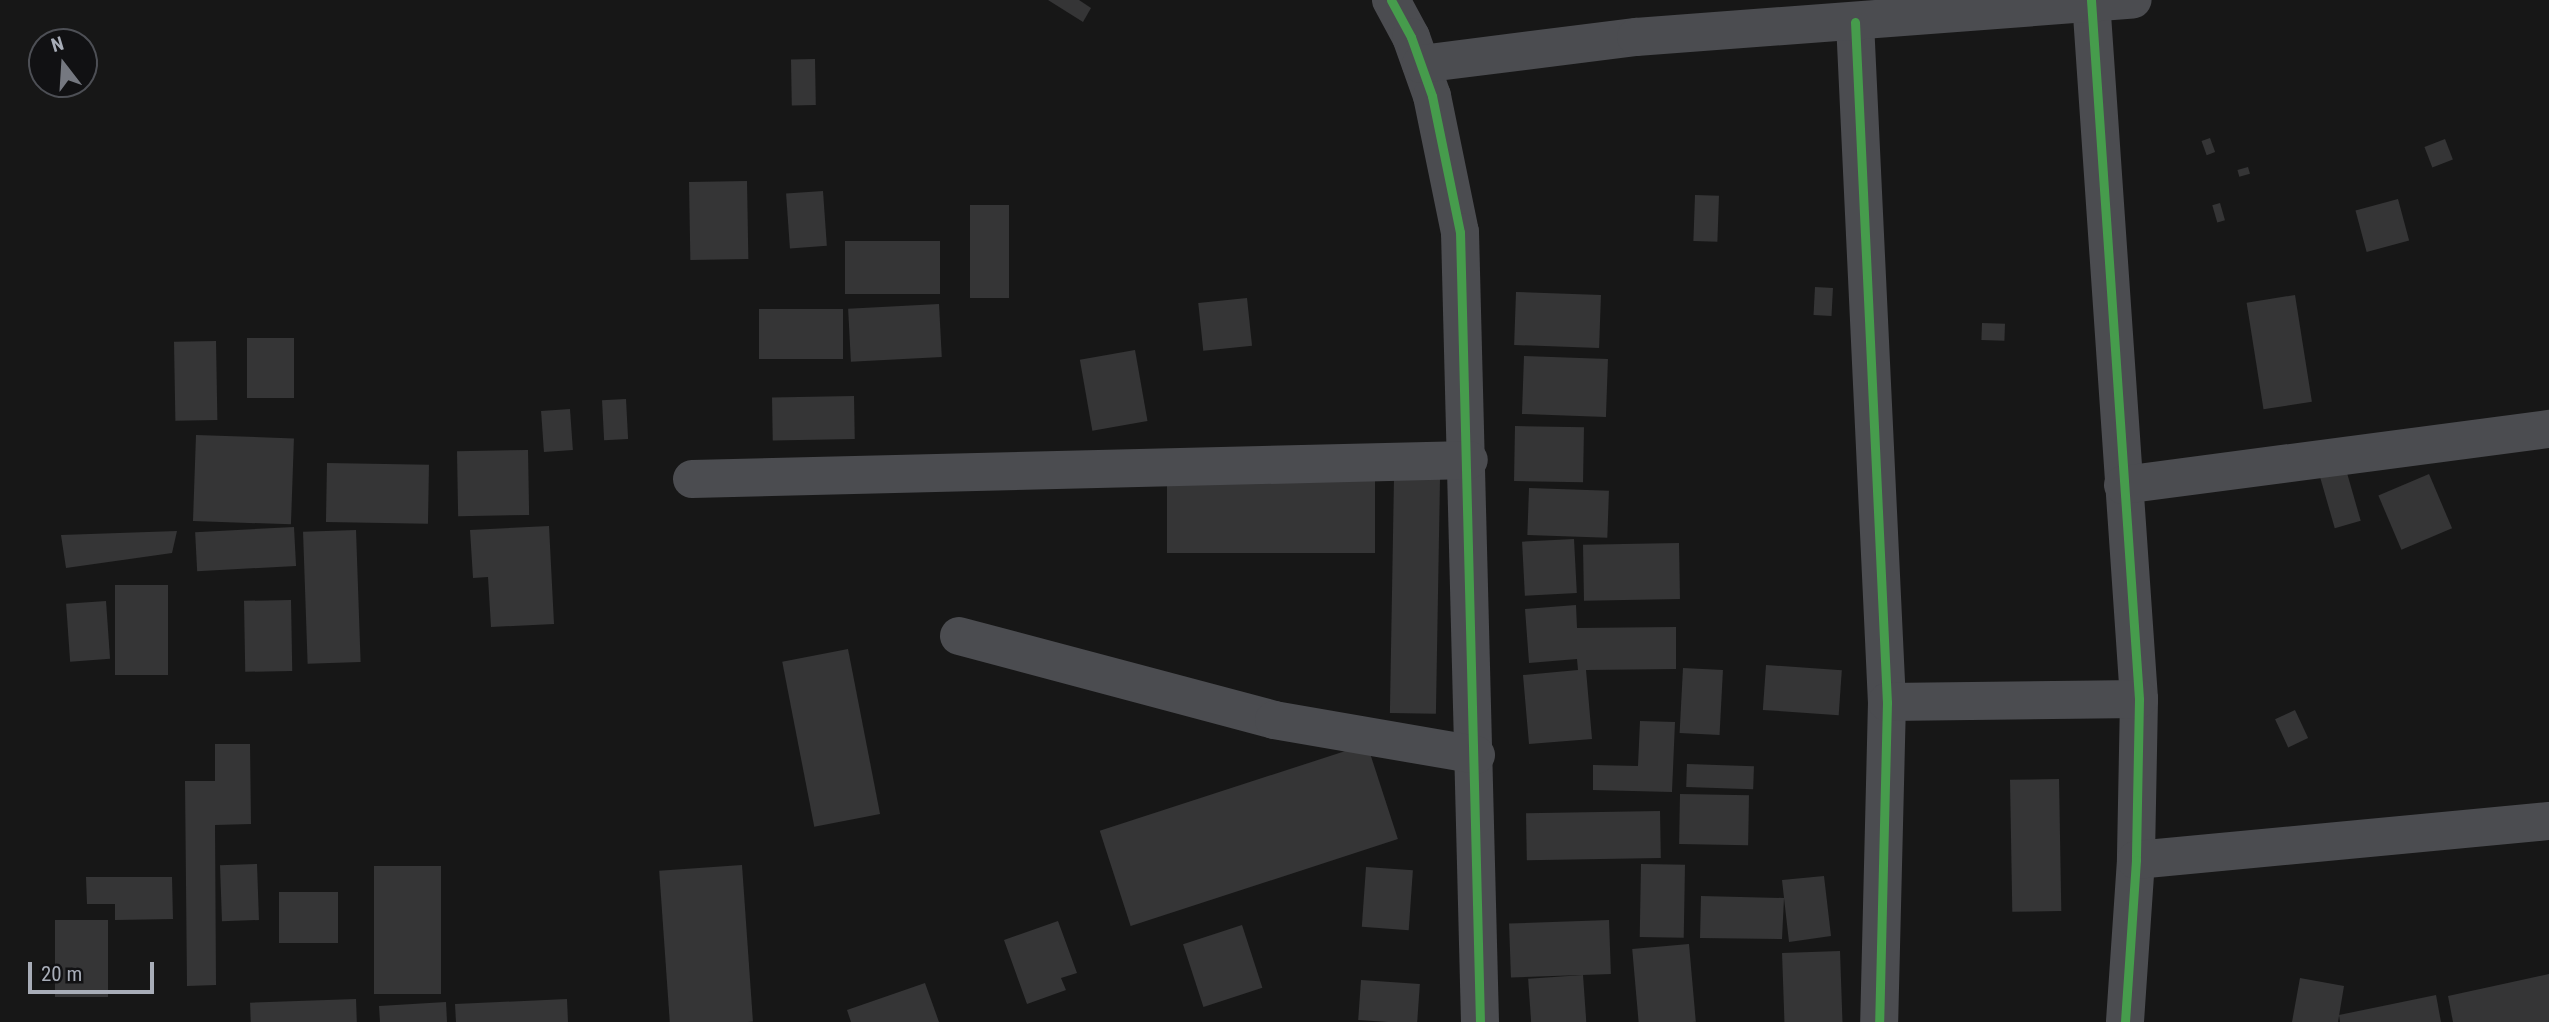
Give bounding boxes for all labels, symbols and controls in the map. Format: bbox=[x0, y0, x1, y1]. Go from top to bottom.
north arrow bbox=[28, 28, 98, 98]
text: N bbox=[48, 32, 66, 57]
scale bar bbox=[32, 948, 158, 992]
text: 20 m bbox=[41, 962, 82, 986]

